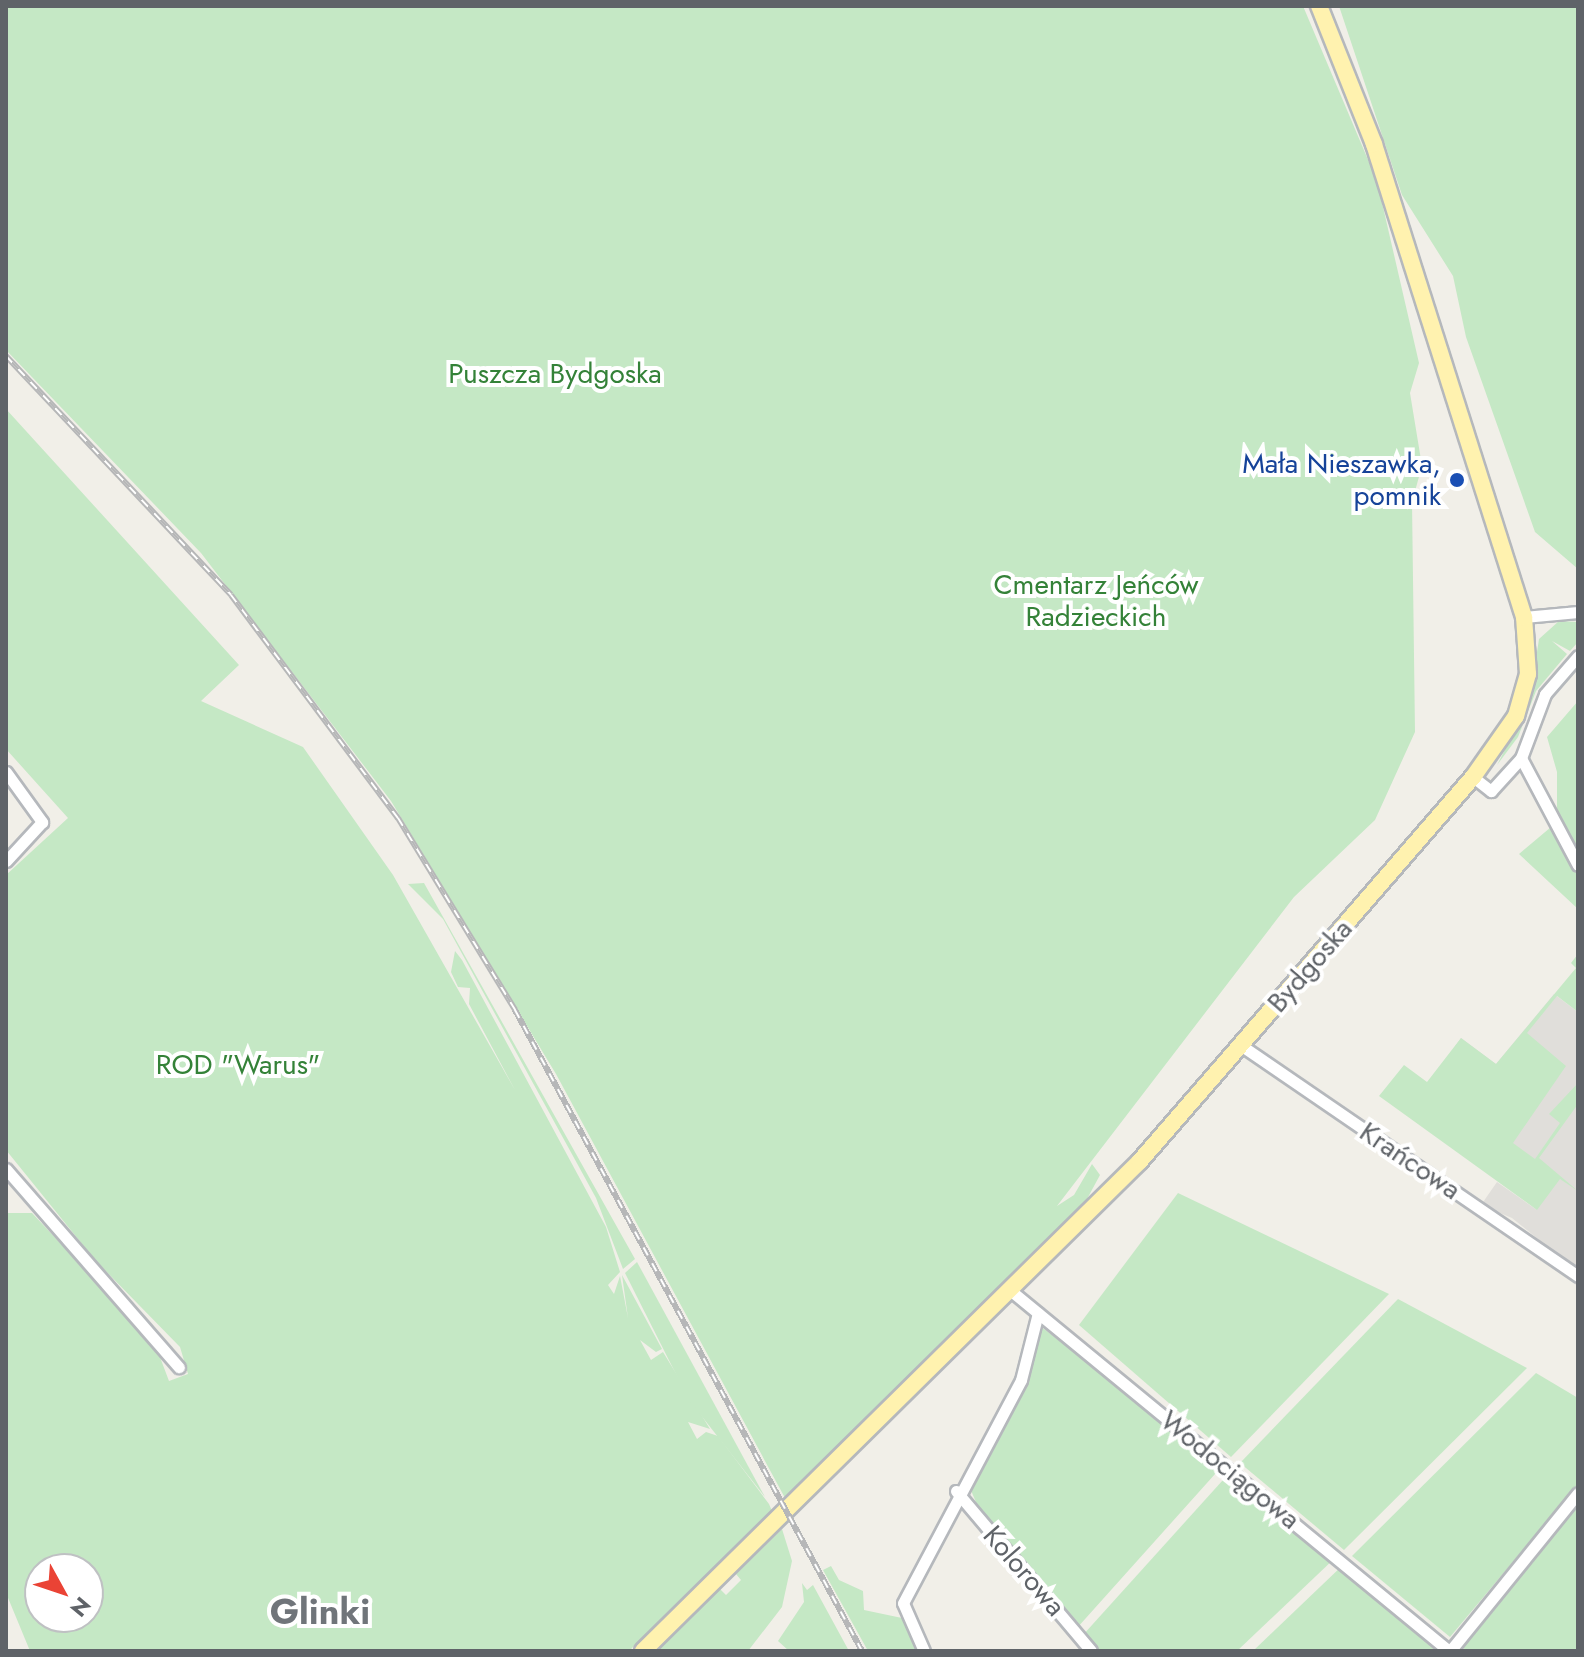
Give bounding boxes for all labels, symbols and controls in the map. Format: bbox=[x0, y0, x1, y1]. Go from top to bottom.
park label: Puszcza Bydgoska bbox=[448, 357, 662, 391]
place label: Mała Nieszawka, pomnik bbox=[1242, 447, 1441, 513]
marker: Mała Nieszawka, pomnik bbox=[1448, 471, 1466, 489]
park label: Cmentarz Jeńców Radzieckich bbox=[993, 568, 1199, 634]
street label: Bydgoska bbox=[1261, 913, 1359, 1019]
park label: ROD "Warus" bbox=[156, 1048, 320, 1082]
street label: Krańcowa bbox=[1353, 1115, 1467, 1207]
street label: Wodociągowa bbox=[1154, 1404, 1306, 1536]
street label: Kolorowa bbox=[976, 1519, 1072, 1623]
north arrow bbox=[24, 1553, 104, 1633]
text: N bbox=[63, 1590, 99, 1624]
district label: Glinki bbox=[270, 1590, 370, 1634]

